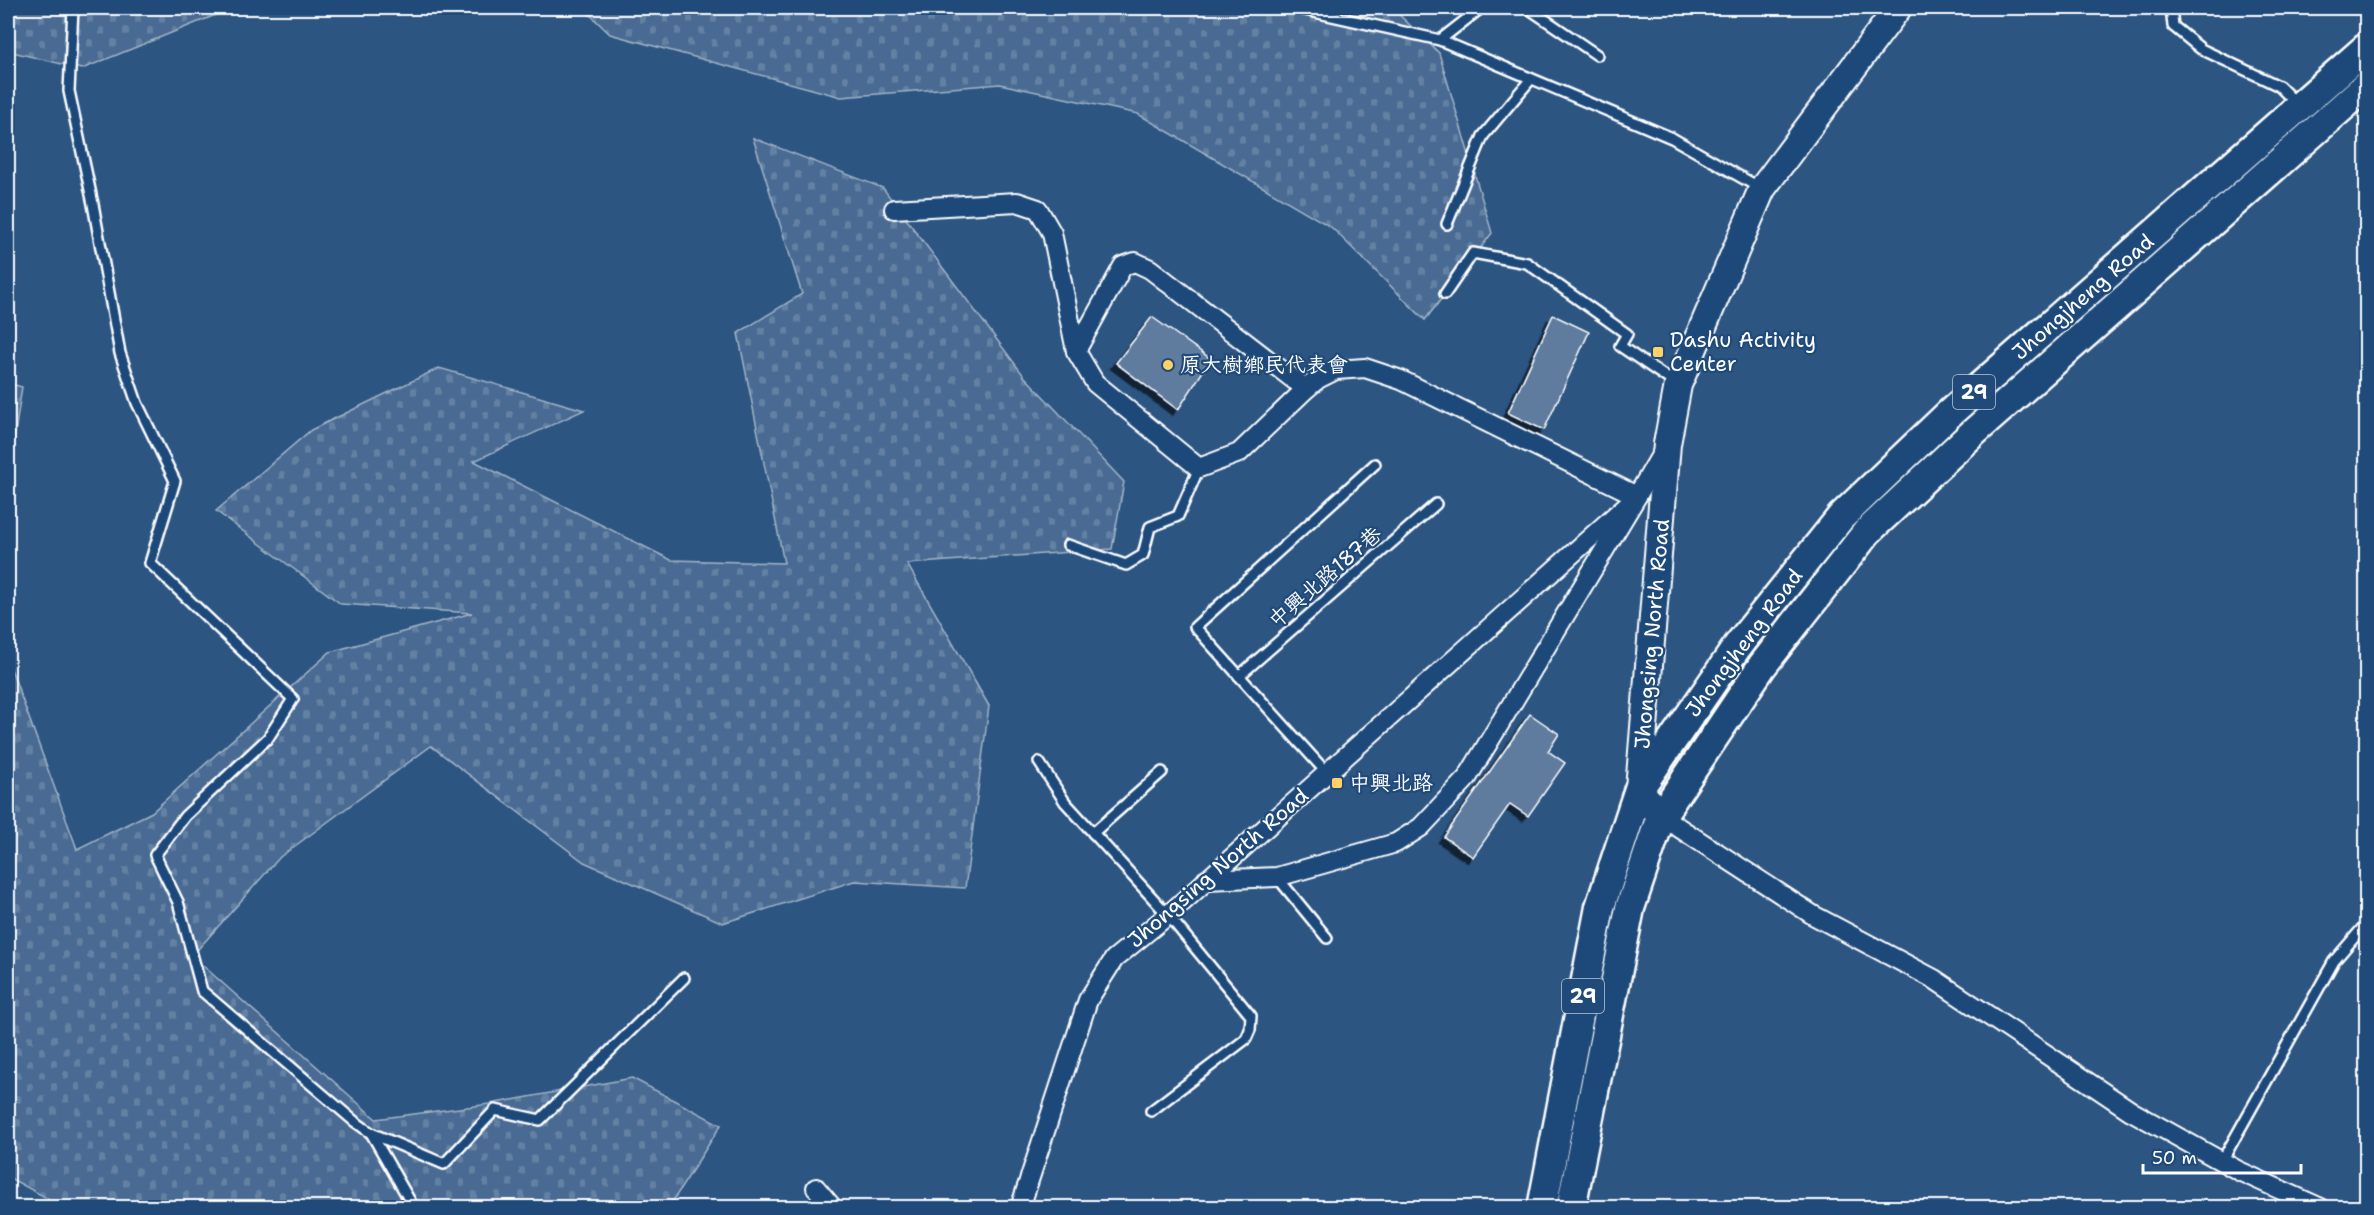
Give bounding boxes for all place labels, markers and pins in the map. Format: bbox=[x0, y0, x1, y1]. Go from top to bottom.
place label: Dashu Activity Center bbox=[1670, 326, 1816, 378]
marker: Dashu Activity Center bbox=[1651, 345, 1665, 359]
place label: 原大樹鄉民代表會 bbox=[1180, 351, 1348, 379]
marker: 原大樹鄉民代表會 bbox=[1161, 358, 1175, 372]
place label: 中興北路 bbox=[1349, 769, 1433, 797]
marker: 中興北路 bbox=[1330, 776, 1344, 790]

